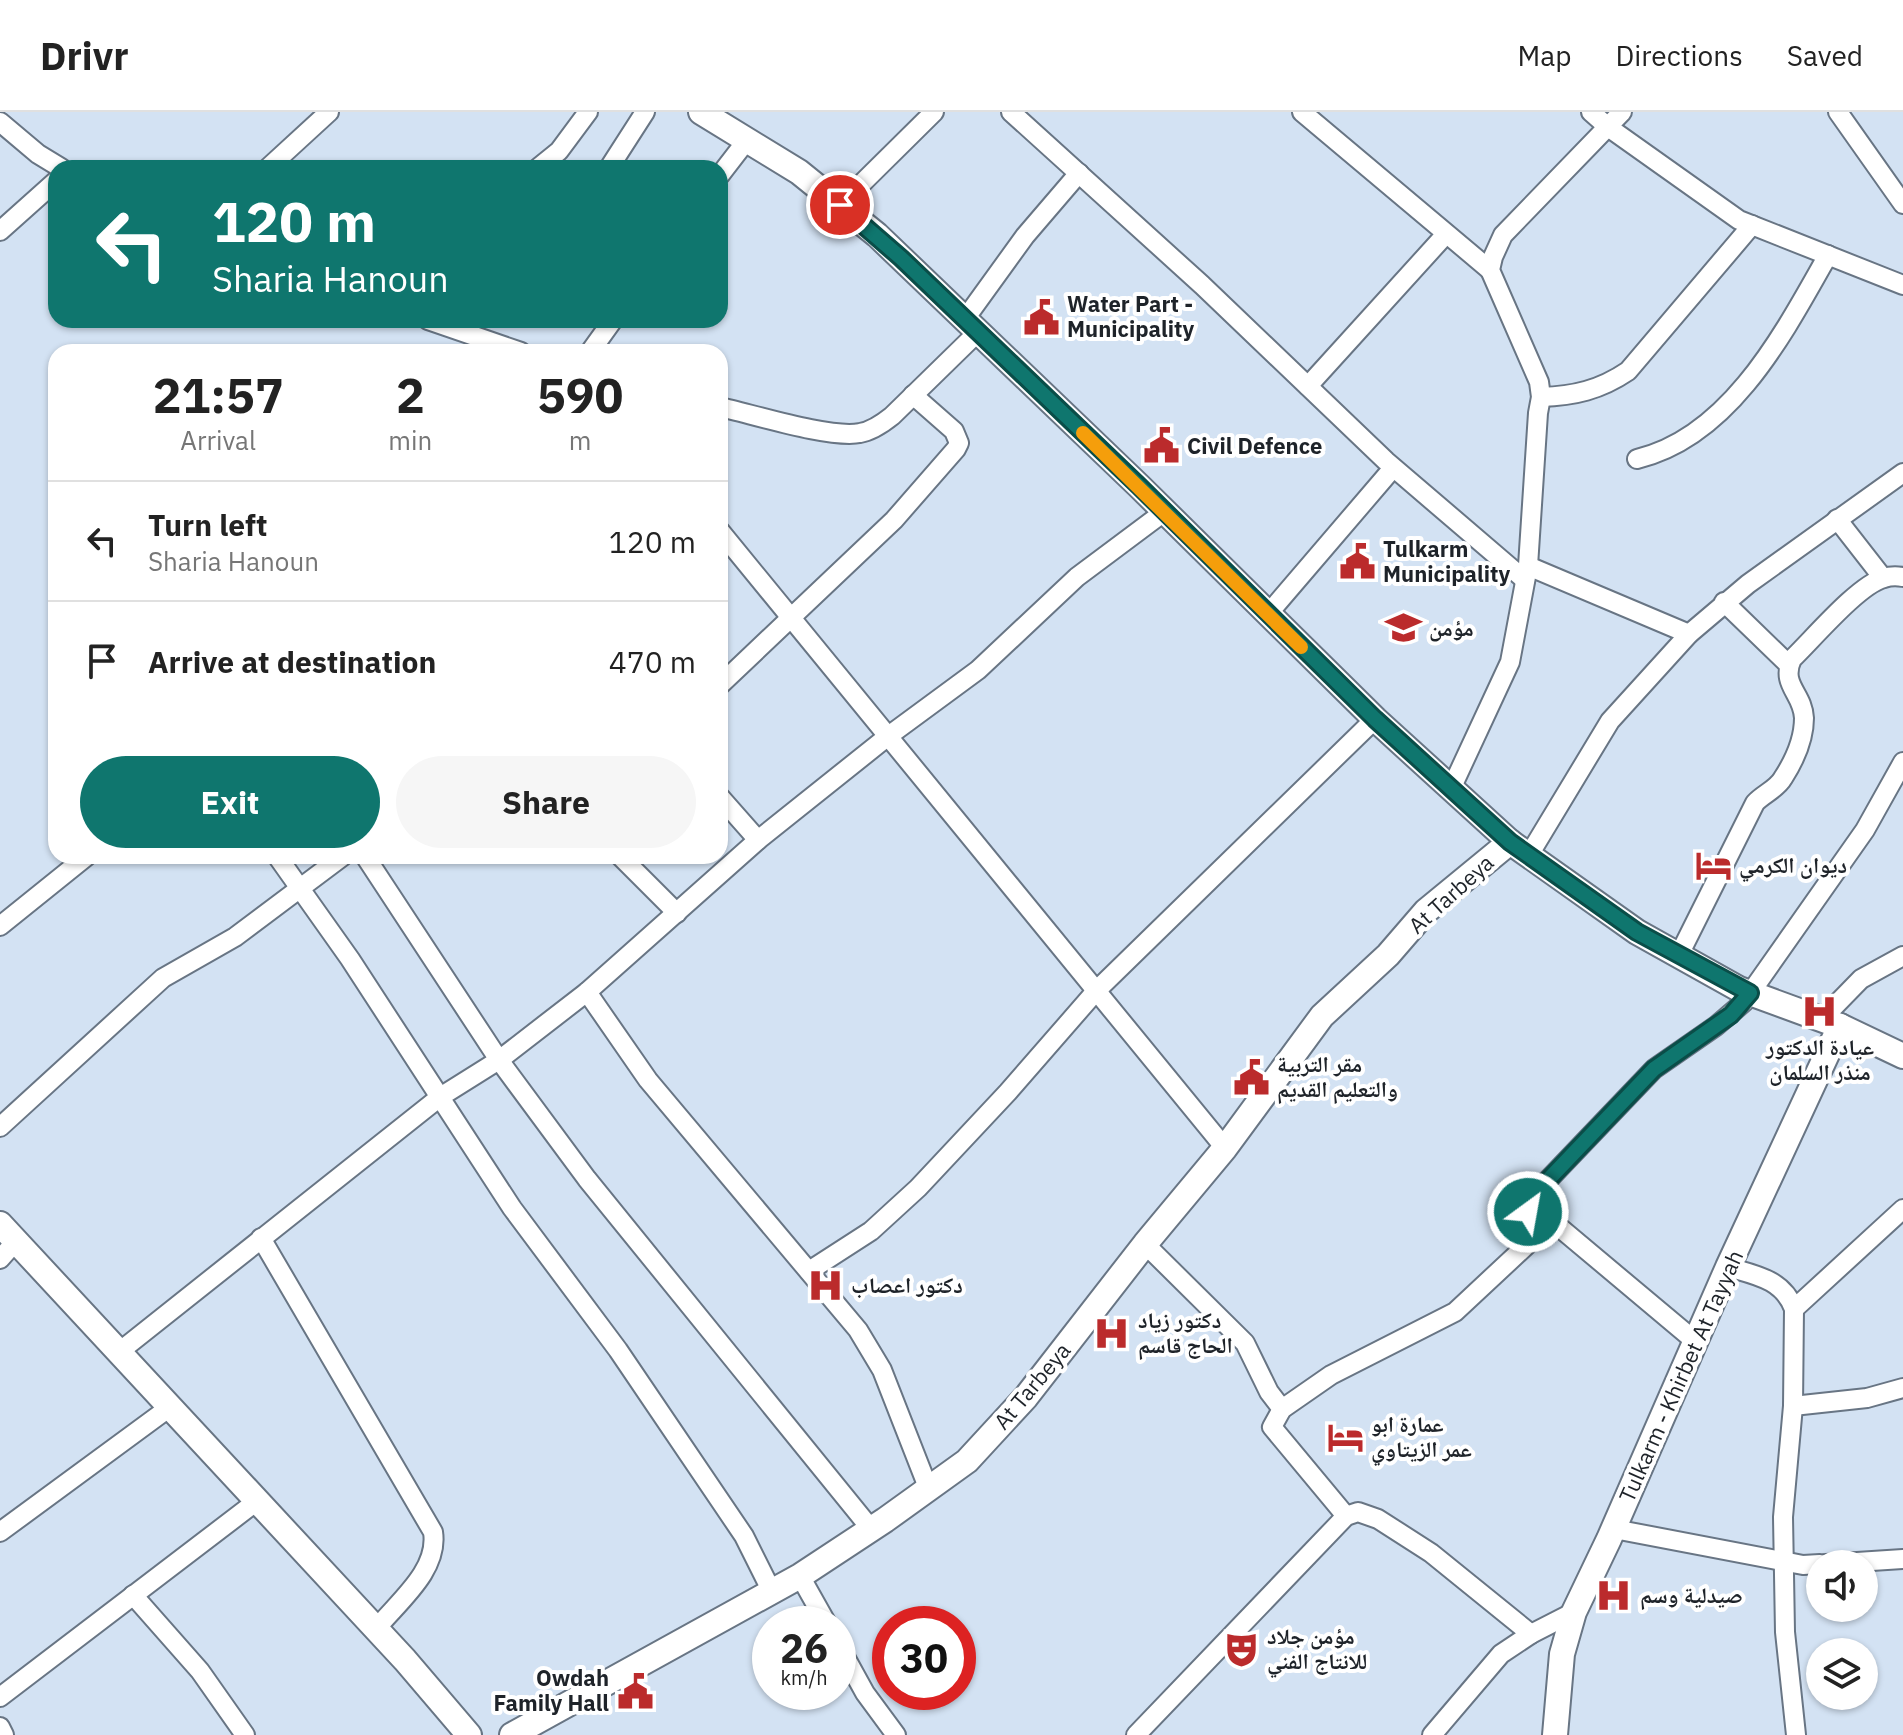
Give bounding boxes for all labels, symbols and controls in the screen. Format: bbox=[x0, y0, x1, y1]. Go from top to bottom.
text: Drivr bbox=[40, 31, 129, 80]
text: Map bbox=[1517, 37, 1571, 74]
text: Directions bbox=[1615, 37, 1743, 74]
text: Saved bbox=[1787, 37, 1863, 74]
pin bbox=[806, 171, 874, 239]
icon: arrive bbox=[818, 183, 862, 227]
text: 120 m bbox=[212, 185, 376, 257]
icon: left bbox=[80, 192, 184, 296]
text: Sharia Hanoun bbox=[212, 255, 449, 302]
place label: Water Part - Municipality bbox=[1067, 289, 1194, 343]
public building icon: Water Part - Municipality bbox=[1022, 298, 1060, 336]
text: 21:57 bbox=[153, 364, 284, 426]
text: 2 bbox=[396, 364, 425, 426]
text: 590 bbox=[537, 364, 623, 426]
text: Arrival bbox=[180, 423, 256, 457]
text: min bbox=[388, 423, 432, 457]
text: m bbox=[569, 423, 591, 457]
public building icon: Civil Defence bbox=[1142, 427, 1180, 465]
place label: Civil Defence bbox=[1187, 431, 1322, 460]
text: Turn left bbox=[148, 505, 267, 544]
icon: left bbox=[80, 519, 124, 563]
text: 120 m bbox=[609, 522, 696, 561]
place label: Tulkarm Municipality bbox=[1383, 534, 1510, 588]
public building icon: Tulkarm Municipality bbox=[1338, 543, 1376, 581]
text: Sharia Hanoun bbox=[148, 544, 319, 578]
school or university icon: مؤمن bbox=[1384, 609, 1422, 647]
place label: مؤمن bbox=[1429, 613, 1474, 642]
icon: arrive bbox=[80, 639, 124, 683]
text: Arrive at destination bbox=[148, 642, 436, 681]
text: 470 m bbox=[609, 642, 696, 681]
button: Exit bbox=[80, 756, 380, 848]
button: Share bbox=[396, 756, 696, 848]
hotel icon: ديوان الكرمي bbox=[1694, 846, 1732, 884]
street label: At Tarbeya bbox=[1402, 848, 1500, 940]
place label: ديوان الكرمي bbox=[1739, 850, 1847, 882]
hospital icon: عيادة الدكتور منذر السلمان bbox=[1801, 992, 1839, 1030]
place label: عيادة الدكتور منذر السلمان bbox=[1765, 1032, 1874, 1086]
place label: مقر التربية والتعليم القديم bbox=[1277, 1049, 1398, 1104]
public building icon: مقر التربية والتعليم القديم bbox=[1232, 1058, 1270, 1096]
position arrow bbox=[1486, 1170, 1570, 1254]
street label: Tulkarm - Khirbet At Tayyah bbox=[1612, 1245, 1749, 1506]
hospital icon: دكتور اعصاب bbox=[806, 1266, 844, 1304]
place label: دكتور اعصاب bbox=[851, 1270, 963, 1299]
place label: دكتور زياد الحاج قاسم bbox=[1138, 1305, 1233, 1360]
hospital icon: دكتور زياد الحاج قاسم bbox=[1093, 1314, 1131, 1352]
street label: At Tarbeya bbox=[987, 1336, 1077, 1435]
place label: عمارة ابو عمر الزيتاوي bbox=[1371, 1409, 1472, 1466]
hotel icon: عمارة ابو عمر الزيتاوي bbox=[1326, 1418, 1364, 1456]
map controls bbox=[1806, 1550, 1878, 1710]
button: sound bbox=[1806, 1550, 1878, 1622]
hospital icon: صيدلية وسم bbox=[1595, 1576, 1633, 1614]
place label: صيدلية وسم bbox=[1640, 1580, 1743, 1610]
speed limit sign: 30 bbox=[872, 1606, 976, 1710]
place label: مؤمن جلاد للانتاج الفني bbox=[1267, 1621, 1367, 1678]
text: 26 bbox=[780, 1622, 828, 1674]
theatre icon: مؤمن جلاد للانتاج الفني bbox=[1222, 1630, 1260, 1668]
button: layers bbox=[1806, 1638, 1878, 1710]
place label: Owdah Family Hall bbox=[493, 1663, 609, 1717]
text: km/h bbox=[780, 1664, 828, 1691]
public building icon: Owdah Family Hall bbox=[616, 1672, 654, 1710]

